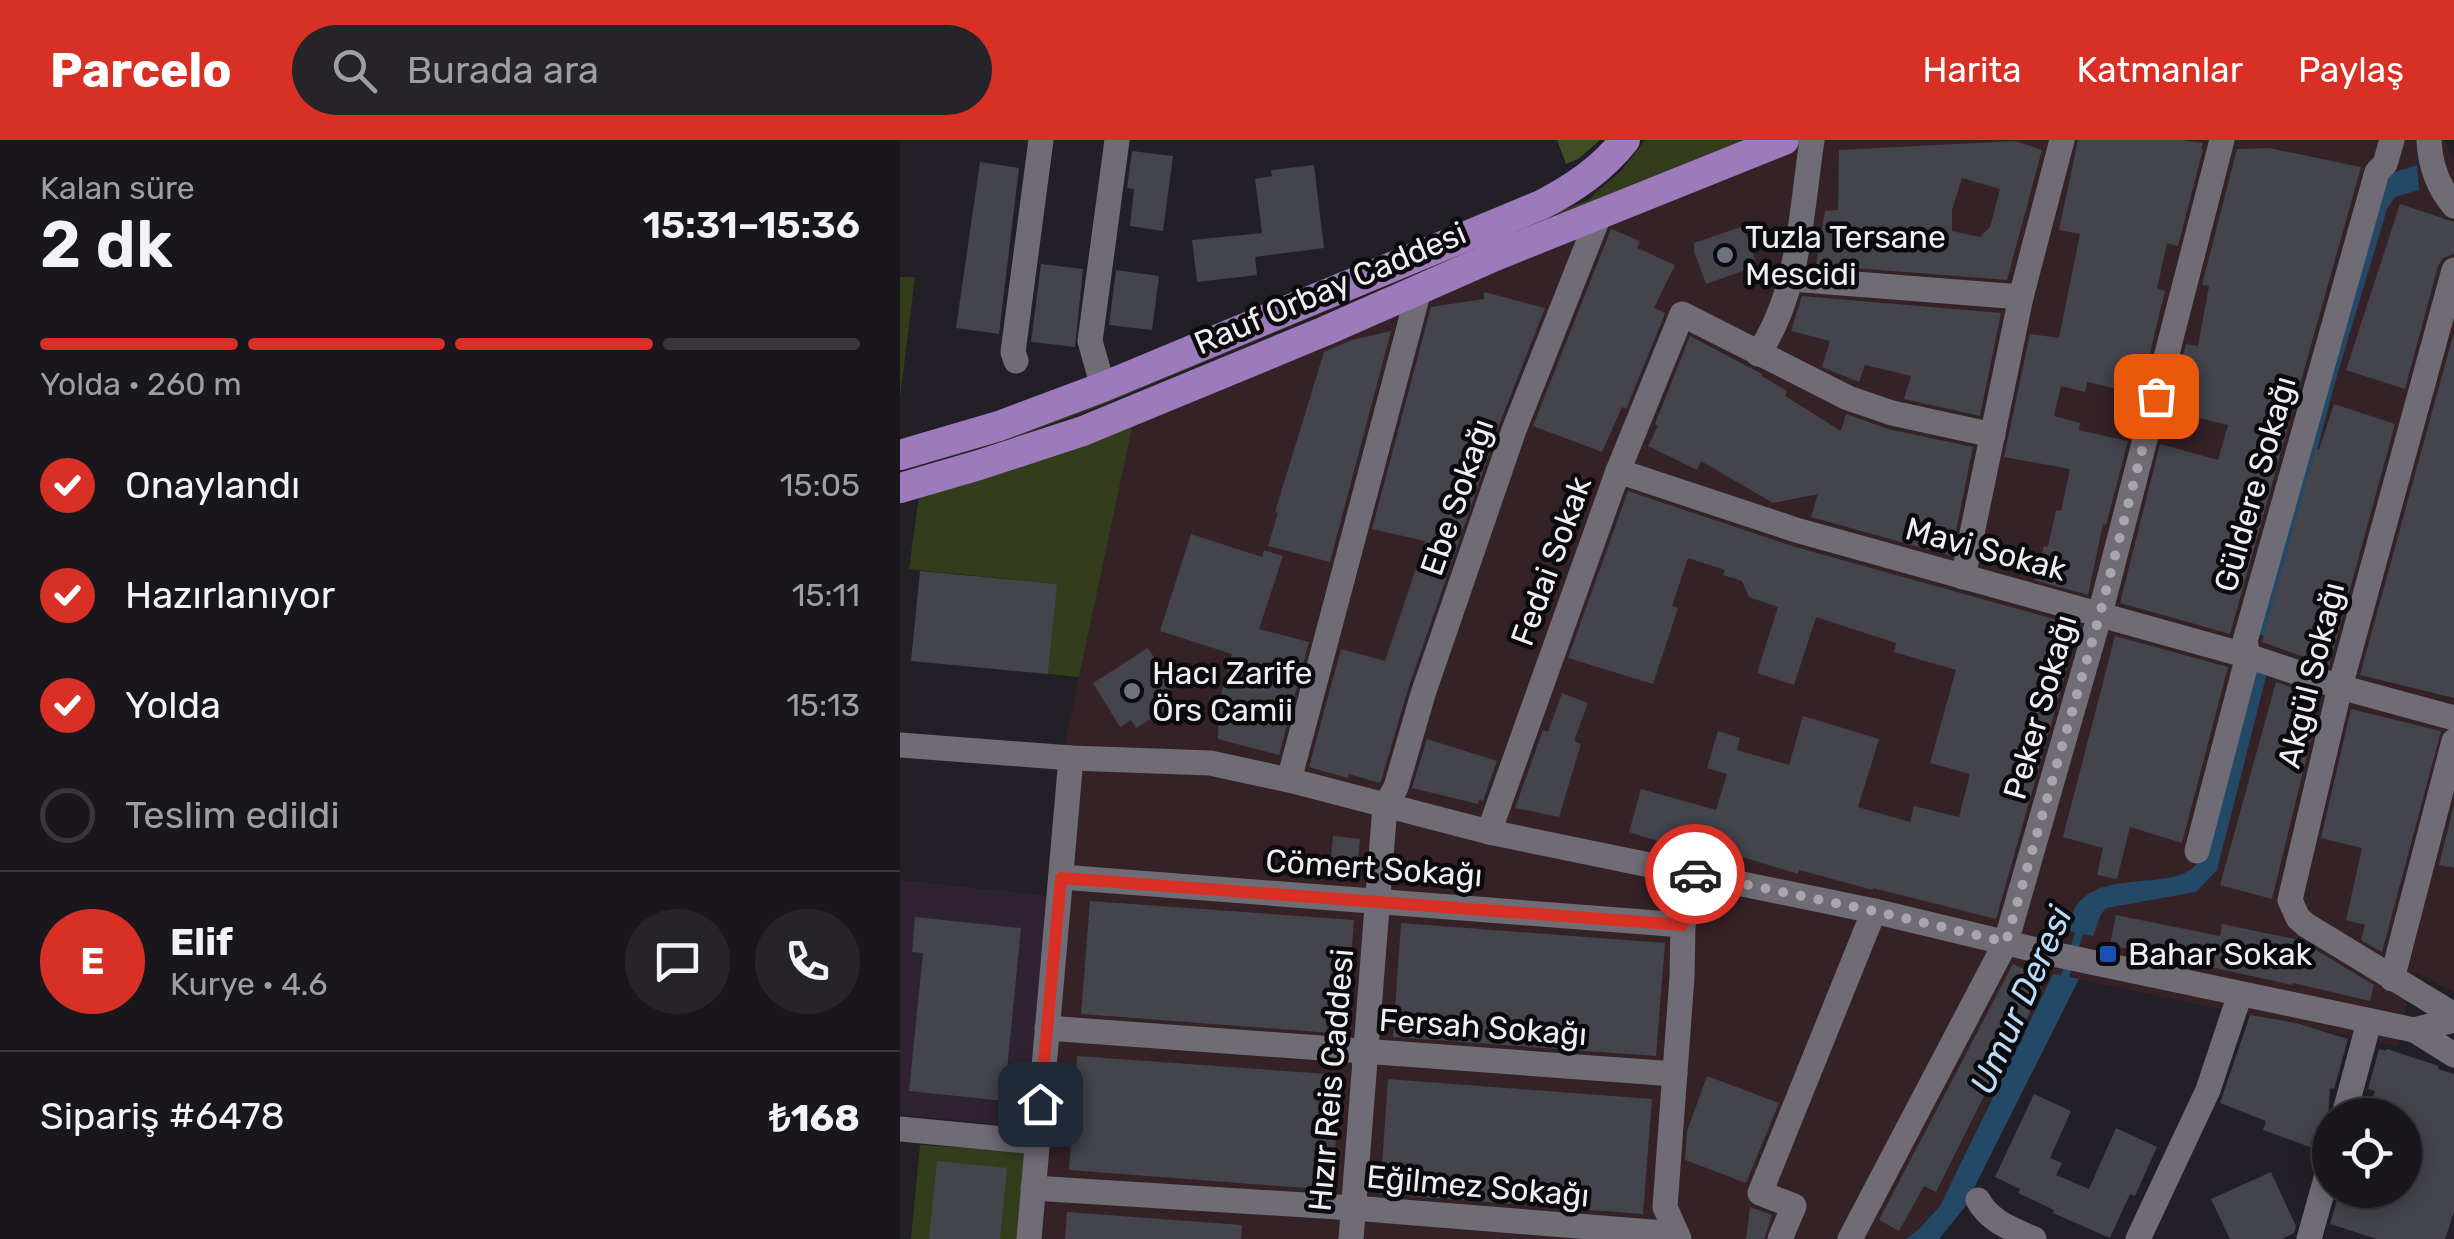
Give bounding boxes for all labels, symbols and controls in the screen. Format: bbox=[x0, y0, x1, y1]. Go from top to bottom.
search box bbox=[292, 25, 992, 115]
text: Parcelo bbox=[50, 42, 232, 99]
icon: search bbox=[327, 43, 382, 98]
text: Burada ara bbox=[407, 47, 599, 93]
text: Harita bbox=[1922, 49, 2022, 91]
text: Katmanlar bbox=[2077, 49, 2243, 91]
text: Paylaş bbox=[2298, 49, 2404, 91]
text: Kalan süre bbox=[40, 169, 195, 207]
text: 15:31–15:36 bbox=[643, 202, 860, 248]
text: 2 dk bbox=[40, 206, 173, 283]
street label: Rauf Orbay Caddesi bbox=[1189, 214, 1471, 362]
place label: Tuzla Tersane Mescidi bbox=[1745, 218, 1946, 293]
marker: Tuzla Tersane Mescidi bbox=[1714, 244, 1736, 266]
pin bbox=[2114, 354, 2199, 439]
text: Yolda · 260 m bbox=[40, 365, 242, 403]
icon: bag bbox=[2129, 369, 2184, 424]
street label: Güldere Sokağı bbox=[2206, 372, 2304, 596]
street label: Ebe Sokağı bbox=[1412, 414, 1502, 580]
icon: check bbox=[40, 458, 95, 513]
text: Onaylandı bbox=[125, 462, 300, 508]
text: 15:05 bbox=[780, 466, 860, 504]
street label: Fedai Sokak bbox=[1503, 471, 1599, 651]
street label: Mavi Sokak bbox=[1902, 509, 2071, 589]
icon: check bbox=[40, 568, 95, 623]
text: Hazırlanıyor bbox=[125, 572, 335, 618]
text: 15:11 bbox=[792, 576, 860, 614]
street label: Akgül Sokağı bbox=[2270, 578, 2352, 772]
street label: Peker Sokağı bbox=[1996, 610, 2084, 804]
place label: Hacı Zarife Örs Camii bbox=[1152, 654, 1312, 729]
icon: check bbox=[40, 678, 95, 733]
marker: Hacı Zarife Örs Camii bbox=[1121, 680, 1143, 702]
text: Yolda bbox=[125, 682, 221, 728]
text: 15:13 bbox=[786, 686, 860, 724]
text: Teslim edildi bbox=[125, 792, 340, 838]
courier bbox=[1645, 824, 1745, 924]
street label: Cömert Sokağı bbox=[1264, 841, 1484, 895]
icon: car bbox=[1668, 847, 1723, 902]
water label: Umur Deresi bbox=[1961, 898, 2082, 1100]
button: chat bbox=[625, 909, 730, 1014]
button: phone bbox=[755, 909, 860, 1014]
text: Elif bbox=[170, 919, 233, 965]
place label: Bahar Sokak bbox=[2128, 935, 2313, 973]
text: E bbox=[80, 938, 105, 984]
marker: Bahar Sokak bbox=[2097, 943, 2119, 965]
street label: Hızır Reis Caddesi bbox=[1301, 947, 1361, 1213]
text: Kurye · 4.6 bbox=[170, 965, 328, 1003]
street label: Fersah Sokağı bbox=[1378, 1001, 1588, 1053]
pin bbox=[998, 1062, 1083, 1147]
icon: home bbox=[1013, 1077, 1068, 1132]
text: Sipariş #6478 bbox=[40, 1093, 285, 1139]
text: ₺168 bbox=[769, 1095, 860, 1141]
map controls bbox=[2312, 1098, 2422, 1208]
button: locate bbox=[2312, 1098, 2422, 1208]
street label: Eğilmez Sokağı bbox=[1365, 1157, 1591, 1215]

